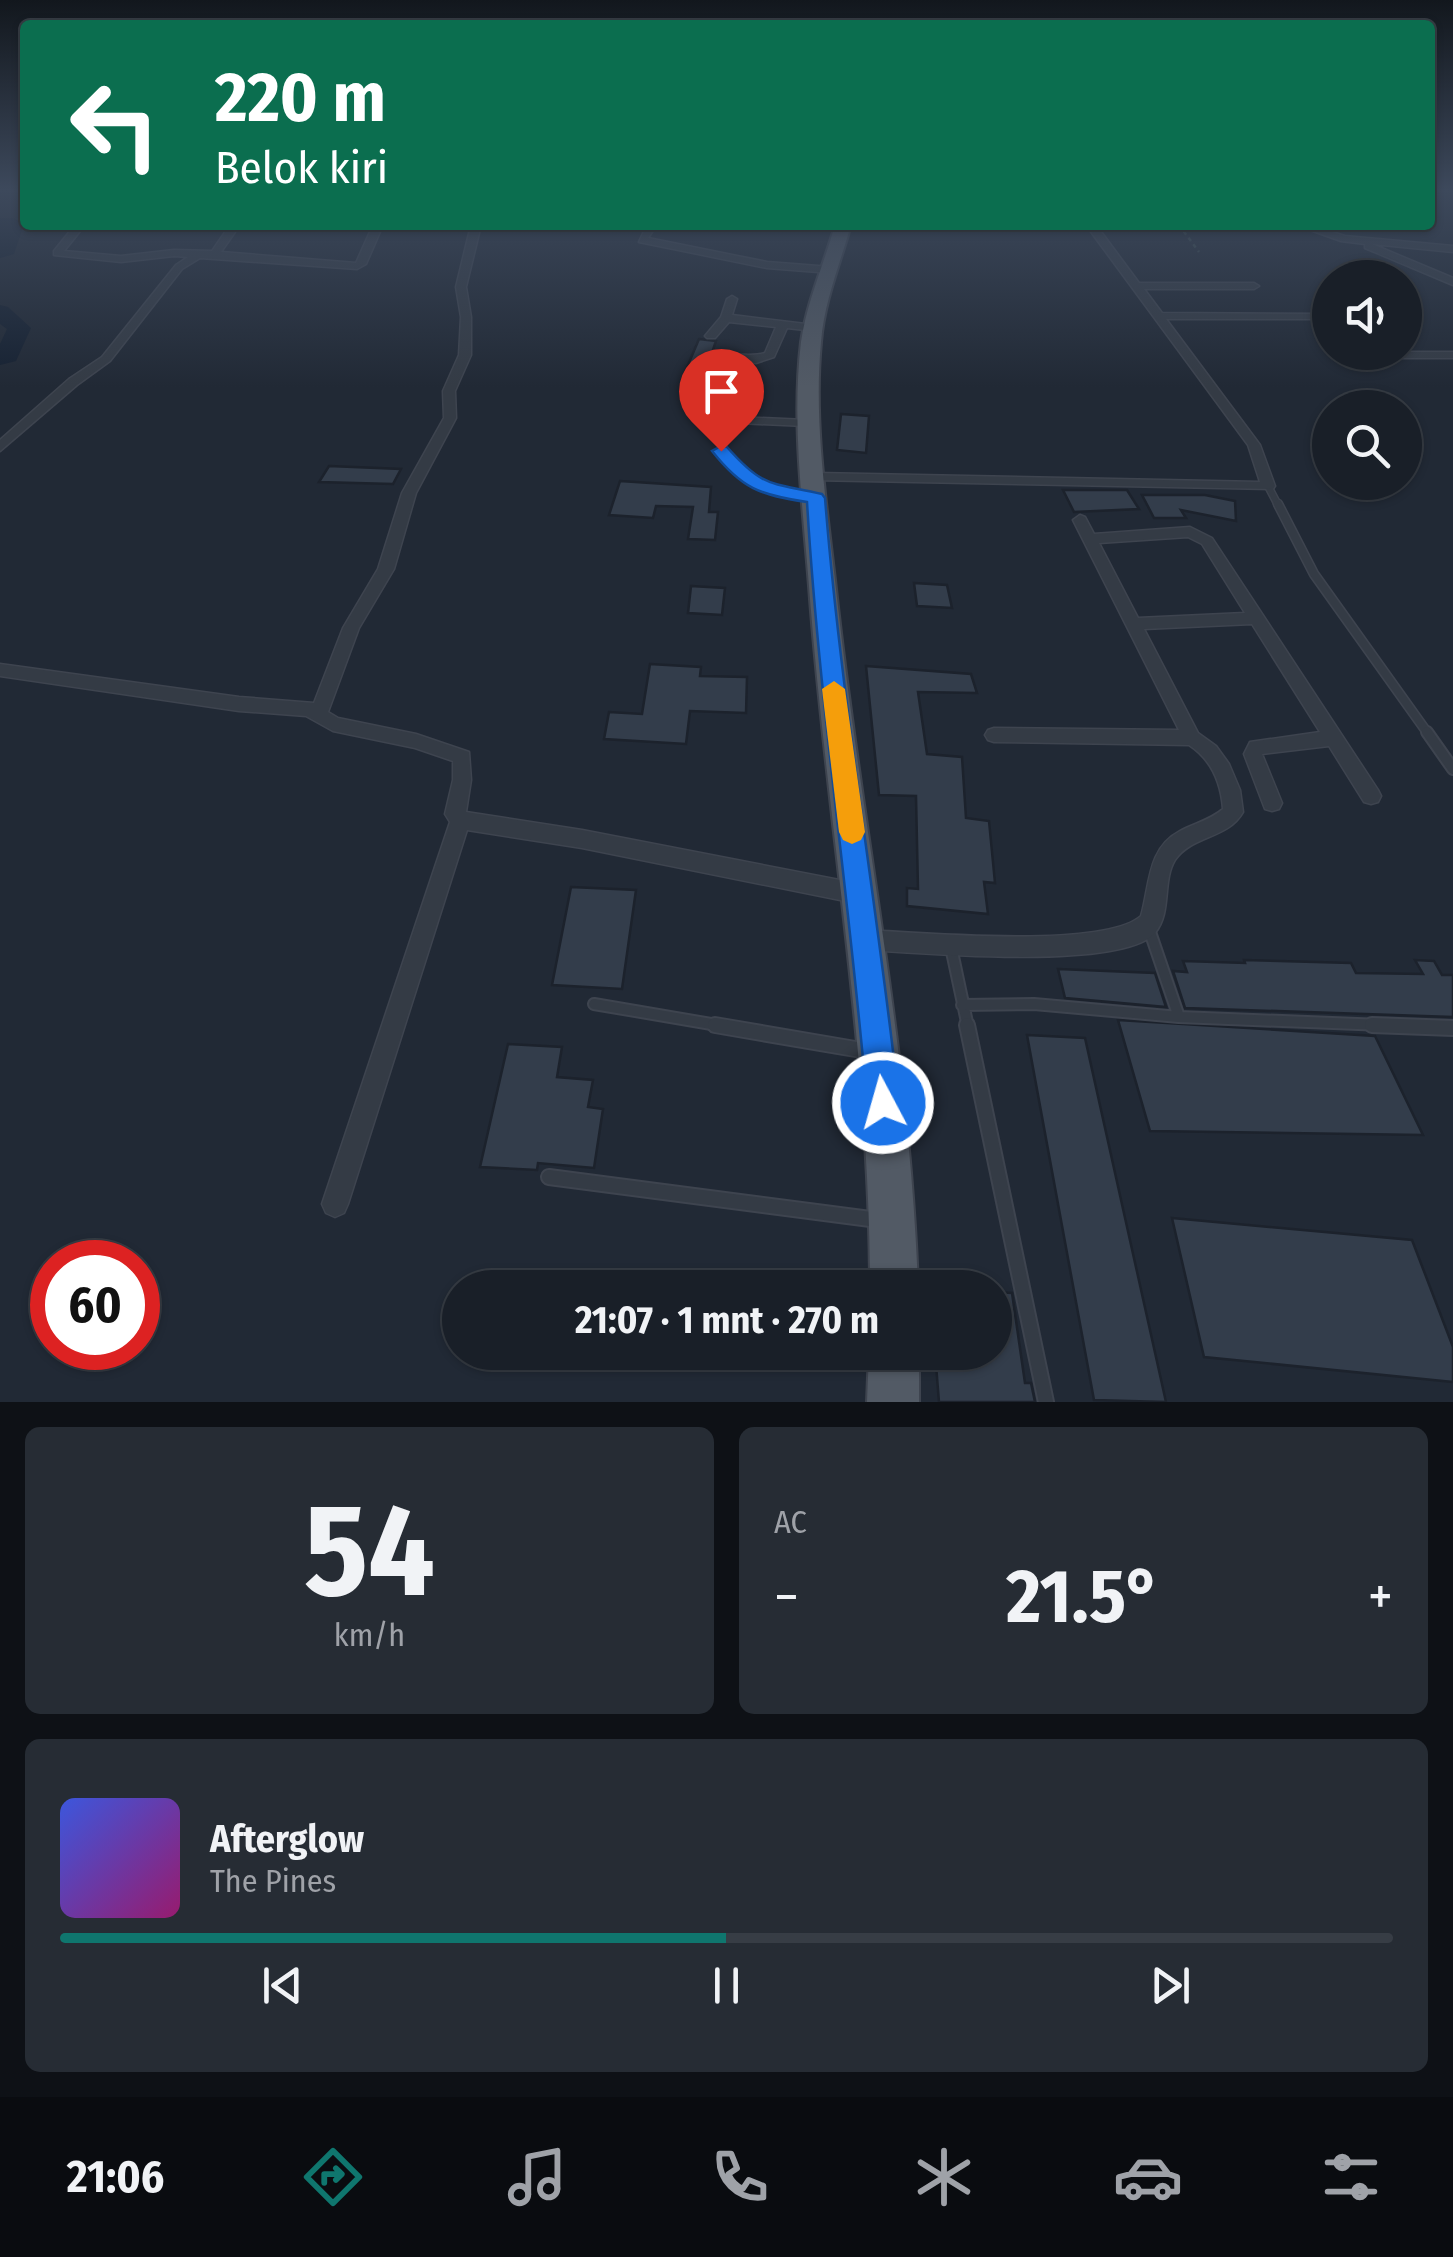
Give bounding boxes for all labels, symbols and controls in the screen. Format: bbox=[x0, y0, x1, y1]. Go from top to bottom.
text: 220 m bbox=[215, 56, 386, 140]
icon: left bbox=[50, 60, 180, 190]
text: Belok kiri bbox=[215, 141, 388, 195]
map controls bbox=[1312, 260, 1422, 500]
button: sound bbox=[1312, 260, 1422, 370]
pin bbox=[679, 349, 764, 452]
icon: arrive bbox=[694, 364, 749, 419]
button: search bbox=[1312, 390, 1422, 500]
position arrow bbox=[831, 1051, 935, 1155]
speed limit sign: 60 bbox=[30, 1240, 160, 1370]
text: 21:07 · 1 mnt · 270 m bbox=[575, 1297, 879, 1343]
text: 54 bbox=[304, 1473, 435, 1629]
text: AC bbox=[774, 1503, 807, 1541]
text: 21.5° bbox=[1006, 1552, 1161, 1642]
text: − bbox=[774, 1564, 799, 1630]
text: + bbox=[1368, 1564, 1393, 1630]
text: km/h bbox=[334, 1616, 405, 1654]
text: Afterglow bbox=[210, 1816, 364, 1862]
text: The Pines bbox=[210, 1862, 336, 1900]
icon: previous bbox=[255, 1958, 310, 2013]
icon: pause bbox=[699, 1958, 754, 2013]
icon: next bbox=[1143, 1958, 1198, 2013]
icon: directions bbox=[298, 2142, 368, 2212]
icon: music bbox=[502, 2142, 572, 2212]
icon: phone bbox=[705, 2142, 775, 2212]
icon: climate bbox=[909, 2142, 979, 2212]
icon: car bbox=[1113, 2142, 1183, 2212]
icon: filters bbox=[1316, 2142, 1386, 2212]
text: 21:06 bbox=[67, 2150, 164, 2204]

